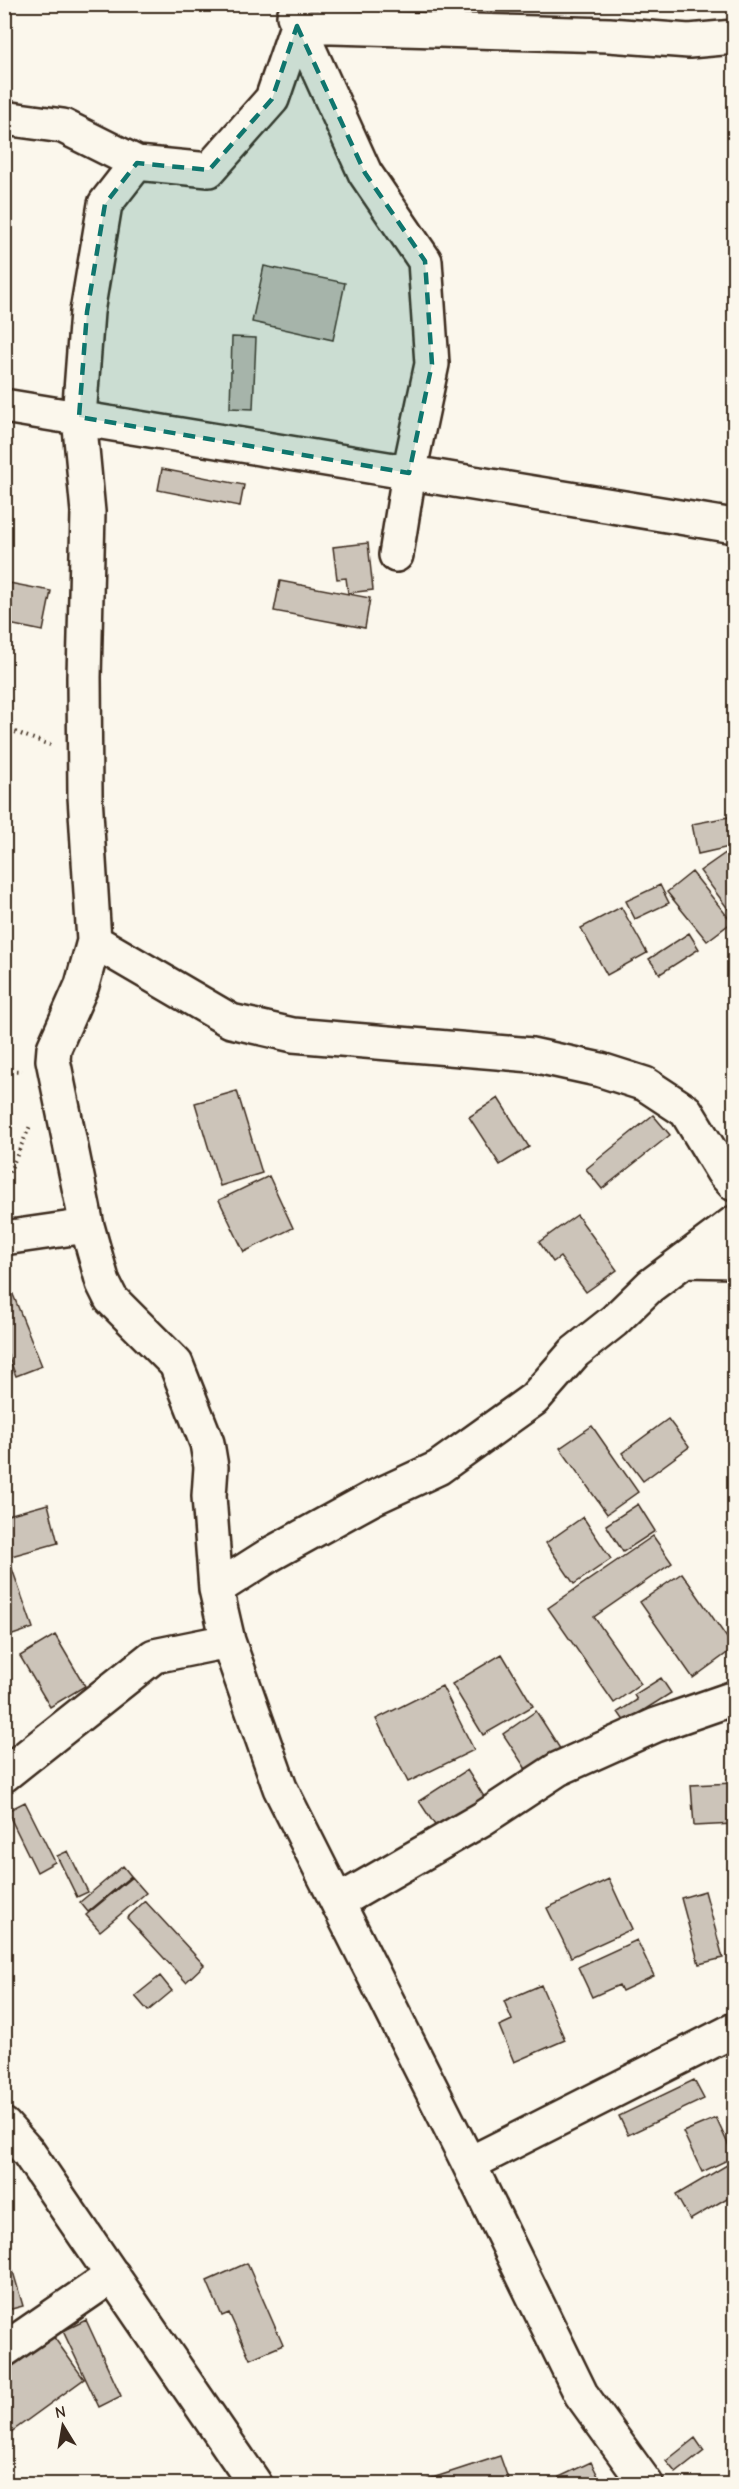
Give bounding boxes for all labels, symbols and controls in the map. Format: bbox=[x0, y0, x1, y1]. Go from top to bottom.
north arrow bbox=[33, 2396, 93, 2456]
text: N bbox=[53, 2402, 67, 2422]

